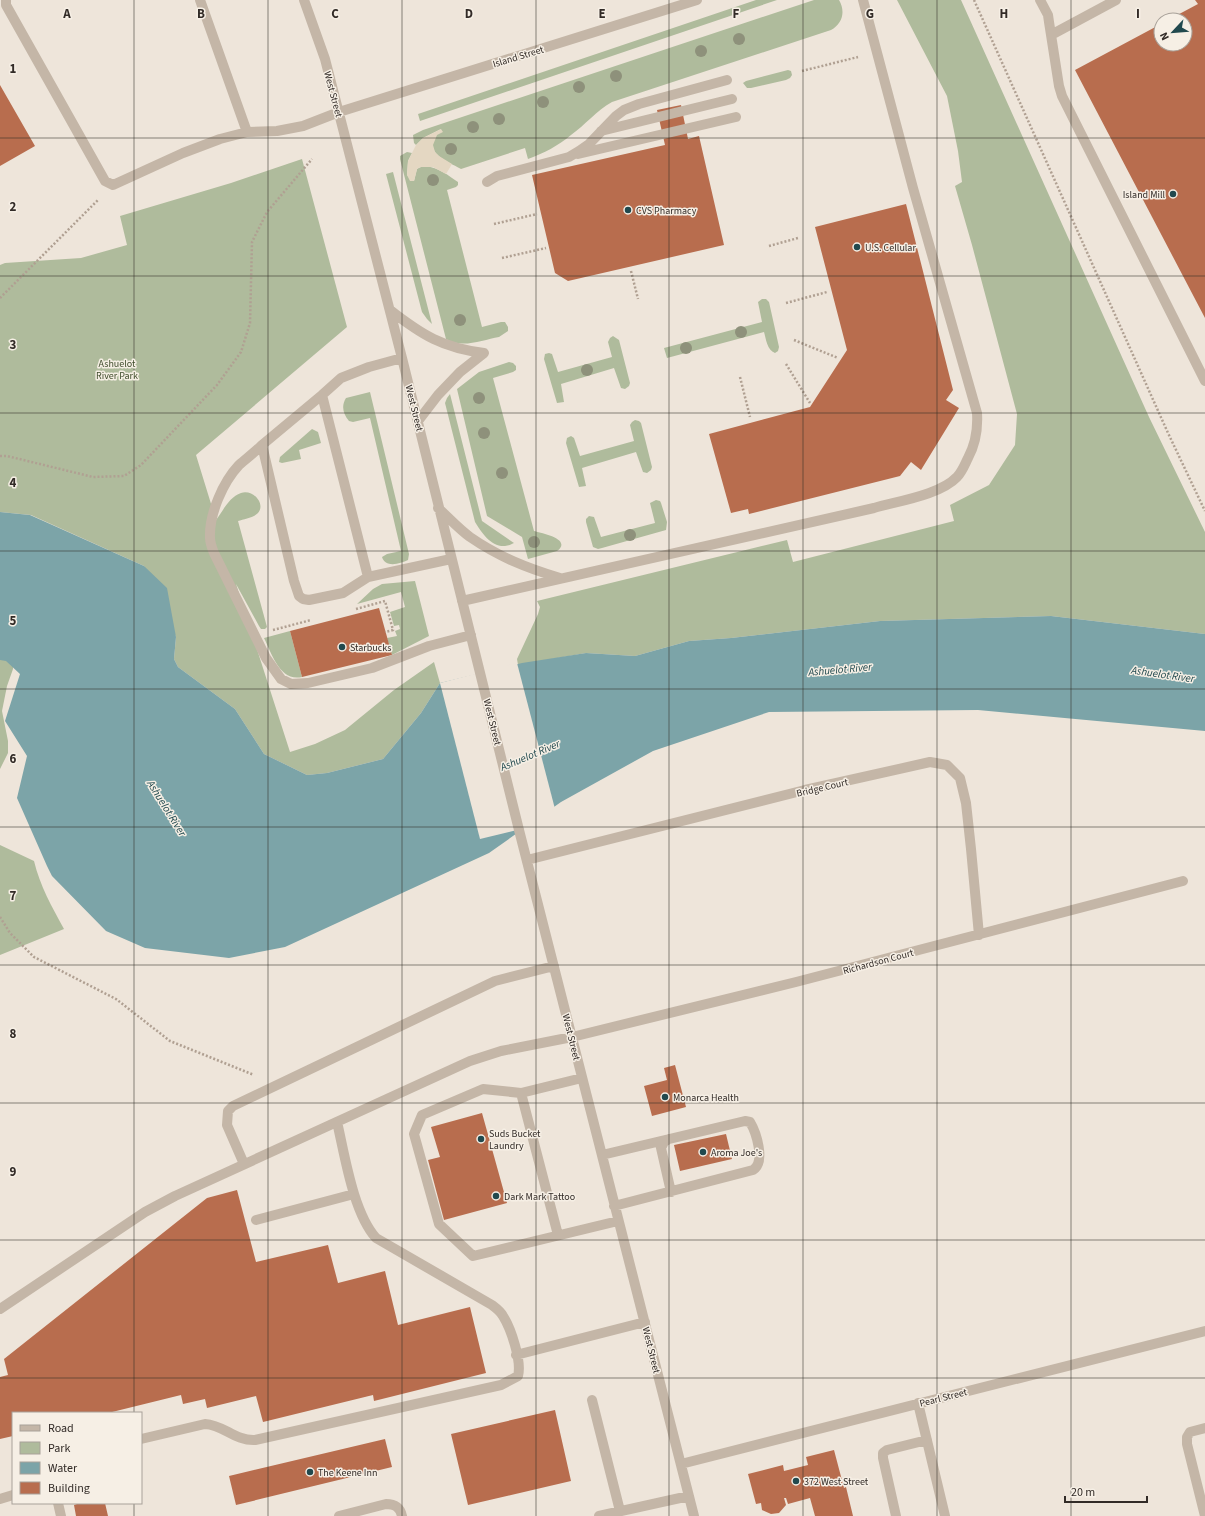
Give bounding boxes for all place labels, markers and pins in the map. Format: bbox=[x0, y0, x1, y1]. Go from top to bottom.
place label: Island Mill bbox=[1123, 188, 1165, 202]
marker: Island Mill bbox=[1168, 189, 1178, 199]
place label: CVS Pharmacy bbox=[636, 204, 697, 218]
marker: CVS Pharmacy bbox=[623, 205, 633, 215]
place label: U.S. Cellular bbox=[865, 241, 916, 255]
marker: U.S. Cellular bbox=[852, 242, 862, 252]
place label: Starbucks bbox=[350, 641, 391, 655]
marker: Starbucks bbox=[337, 642, 347, 652]
place label: Monarca Health bbox=[673, 1091, 739, 1105]
marker: Monarca Health bbox=[660, 1092, 670, 1102]
place label: Suds Bucket Laundry bbox=[489, 1127, 541, 1153]
marker: Suds Bucket Laundry bbox=[476, 1134, 486, 1144]
place label: Aroma Joe's bbox=[711, 1146, 762, 1160]
marker: Aroma Joe's bbox=[698, 1147, 708, 1157]
place label: Dark Mark Tattoo bbox=[504, 1190, 575, 1204]
marker: Dark Mark Tattoo bbox=[491, 1191, 501, 1201]
place label: The Keene Inn bbox=[318, 1466, 377, 1480]
marker: The Keene Inn bbox=[305, 1467, 315, 1477]
place label: 372 West Street bbox=[804, 1475, 869, 1489]
marker: 372 West Street bbox=[791, 1476, 801, 1486]

